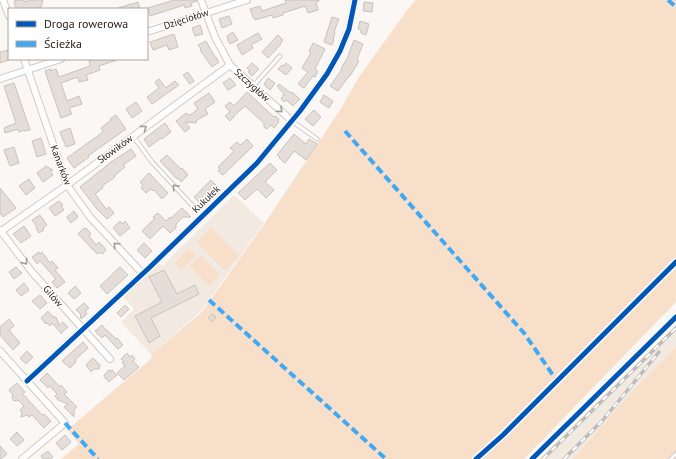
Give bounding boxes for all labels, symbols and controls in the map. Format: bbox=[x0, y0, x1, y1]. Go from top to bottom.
street label: Dzięciołów bbox=[162, 5, 211, 32]
legend bbox=[8, 8, 148, 60]
text: Droga rowerowa bbox=[44, 16, 128, 31]
text: Ścieżka bbox=[44, 36, 82, 51]
street label: Szczygłów bbox=[231, 66, 273, 105]
one-way arrow bbox=[275, 105, 283, 112]
one-way arrow bbox=[139, 126, 146, 133]
street label: Słowików bbox=[95, 131, 136, 166]
street label: Kanarków bbox=[47, 143, 75, 187]
street label: Kukułek bbox=[189, 182, 223, 216]
one-way arrow bbox=[172, 184, 180, 192]
one-way arrow bbox=[114, 242, 121, 250]
one-way arrow bbox=[20, 258, 27, 265]
street label: Gilów bbox=[40, 283, 66, 310]

